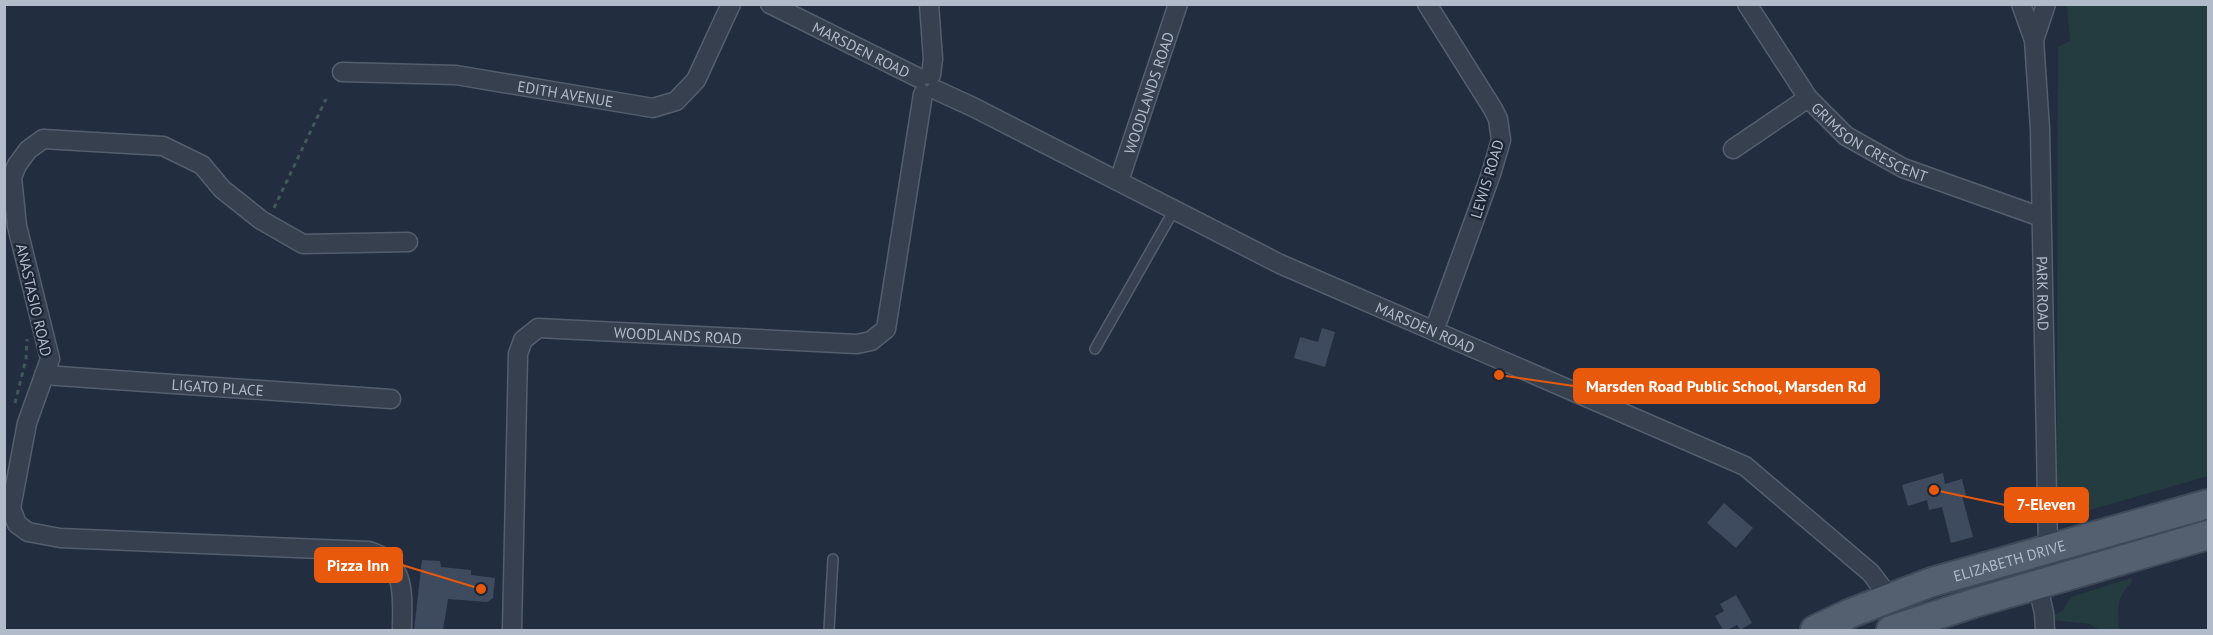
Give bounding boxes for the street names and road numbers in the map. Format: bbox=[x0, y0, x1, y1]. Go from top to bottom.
street label: MARSDEN ROAD bbox=[810, 17, 913, 82]
street label: WOODLANDS ROAD bbox=[1119, 29, 1178, 156]
street label: EDITH AVENUE bbox=[516, 76, 615, 111]
street label: GRIMSON CRESCENT bbox=[1808, 98, 1931, 186]
street label: LEWIS ROAD bbox=[1466, 137, 1508, 221]
street label: ANASTASIO ROAD bbox=[12, 242, 56, 358]
street label: PARK ROAD bbox=[2033, 256, 2053, 331]
street label: MARSDEN ROAD bbox=[1373, 297, 1478, 357]
street label: WOODLANDS ROAD bbox=[613, 322, 742, 348]
street label: LIGATO PLACE bbox=[171, 374, 264, 400]
street label: ELIZABETH DRIVE bbox=[1951, 535, 2068, 585]

